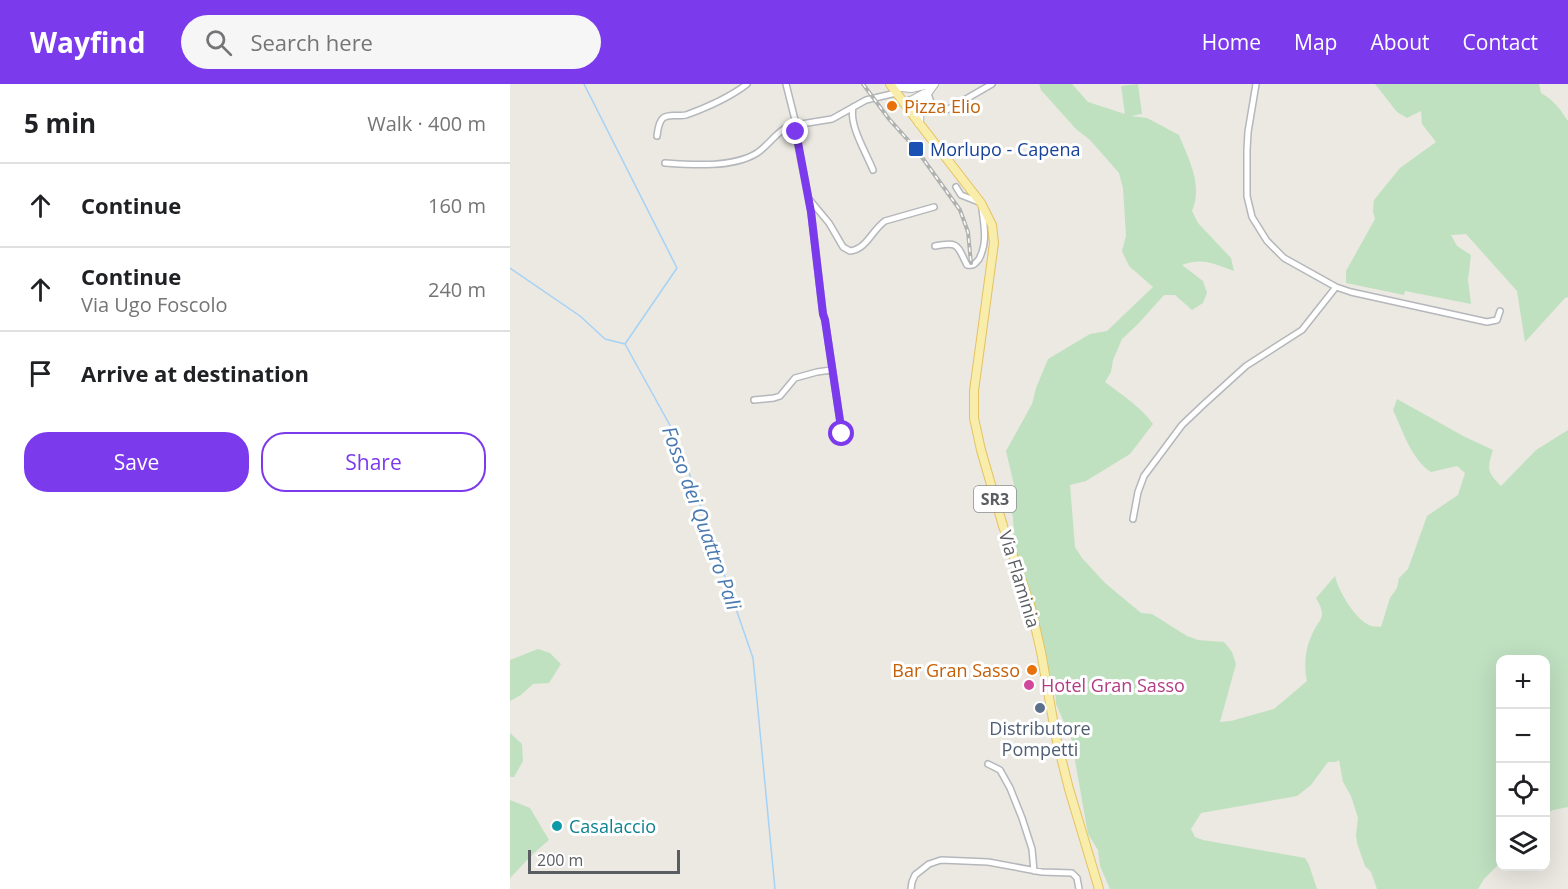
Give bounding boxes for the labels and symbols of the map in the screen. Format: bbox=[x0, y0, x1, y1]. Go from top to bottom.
place label: Pizza Elio bbox=[904, 94, 981, 118]
marker: Pizza Elio bbox=[885, 99, 899, 113]
route end bbox=[782, 118, 808, 144]
place label: Morlupo - Capena bbox=[930, 137, 1080, 161]
marker: Morlupo - Capena bbox=[907, 140, 925, 158]
route start bbox=[828, 420, 854, 446]
water label: Fosso dei Quattro Pali bbox=[656, 422, 748, 615]
road number: SR3 bbox=[974, 486, 1016, 512]
street label: Via Flaminia bbox=[994, 527, 1046, 631]
place label: Bar Gran Sasso bbox=[892, 658, 1020, 682]
marker: Bar Gran Sasso bbox=[1025, 663, 1039, 677]
place label: Hotel Gran Sasso bbox=[1041, 673, 1185, 697]
marker: Hotel Gran Sasso bbox=[1022, 678, 1036, 692]
marker: Distributore Pompetti bbox=[1033, 701, 1047, 715]
place label: Distributore Pompetti bbox=[989, 716, 1091, 761]
place label: Casalaccio bbox=[569, 814, 656, 838]
marker: Casalaccio bbox=[550, 819, 564, 833]
scale bar bbox=[528, 847, 680, 874]

